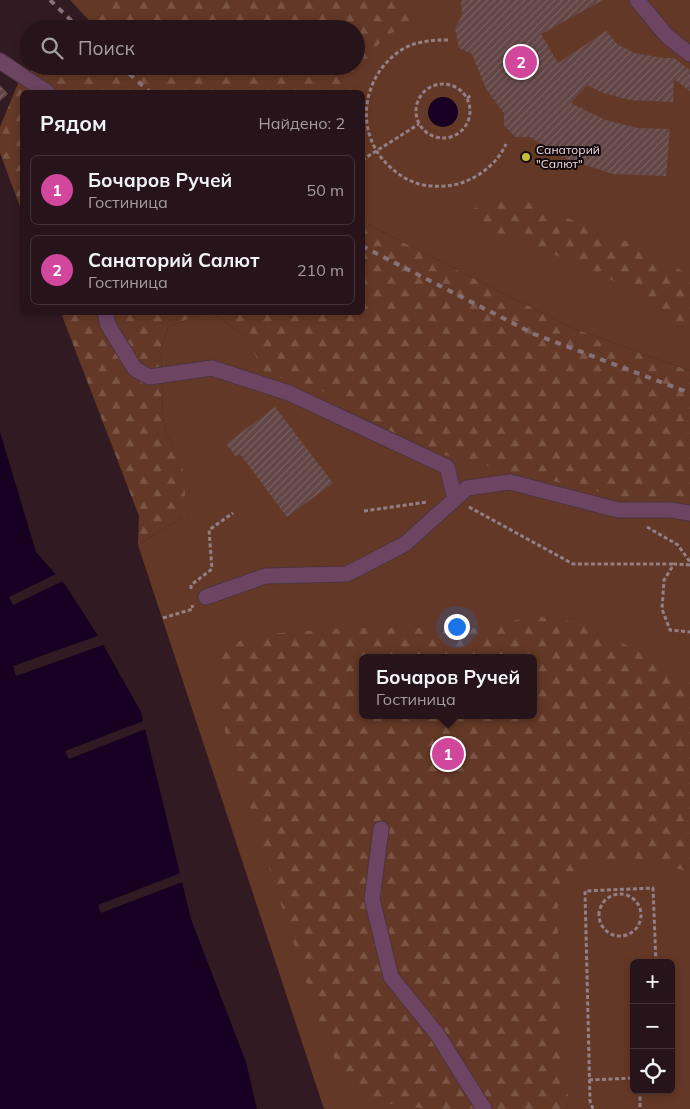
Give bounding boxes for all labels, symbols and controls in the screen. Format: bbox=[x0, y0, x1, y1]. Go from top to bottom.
search box bbox=[20, 20, 365, 75]
icon: search bbox=[38, 34, 66, 62]
text: Поиск bbox=[78, 36, 135, 60]
pin: 2 bbox=[505, 43, 537, 81]
text: Рядом bbox=[40, 110, 107, 136]
text: Найдено: 2 bbox=[259, 113, 345, 133]
place label: Санаторий "Салют" bbox=[536, 142, 600, 171]
marker: Санаторий "Салют" bbox=[520, 151, 532, 163]
text: Бочаров Ручей bbox=[88, 168, 232, 192]
text: 1 bbox=[52, 180, 62, 200]
text: 50 m bbox=[307, 180, 344, 200]
text: Гостиница bbox=[88, 192, 168, 212]
text: Санаторий Салют bbox=[88, 248, 259, 272]
text: 2 bbox=[52, 260, 62, 280]
text: 210 m bbox=[297, 260, 344, 280]
text: Гостиница bbox=[88, 272, 168, 292]
your location bbox=[444, 614, 470, 640]
popup bbox=[359, 654, 537, 719]
text: Бочаров Ручей bbox=[376, 665, 520, 689]
text: Гостиница bbox=[376, 689, 456, 709]
pin: 1 bbox=[432, 735, 464, 773]
map controls bbox=[630, 959, 675, 1094]
button: + bbox=[630, 959, 675, 1004]
button: − bbox=[630, 1004, 675, 1049]
button: locate bbox=[630, 1049, 675, 1094]

